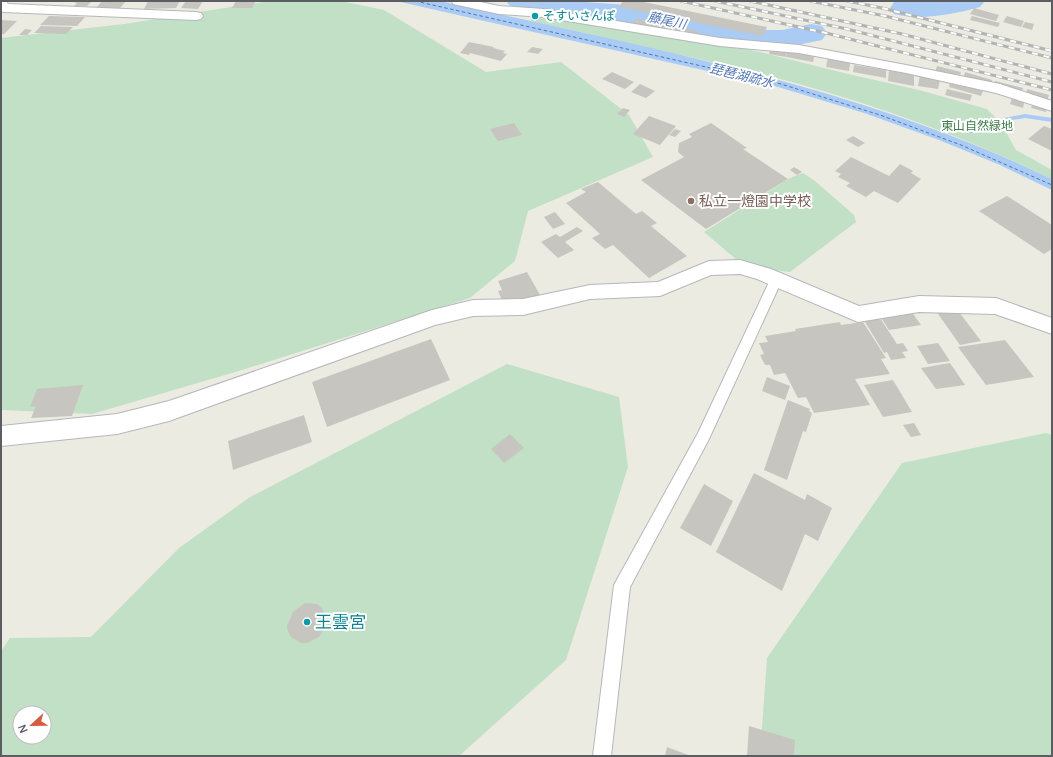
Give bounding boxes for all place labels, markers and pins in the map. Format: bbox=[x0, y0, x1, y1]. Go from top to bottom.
place label: そすいさんぽ bbox=[543, 7, 615, 24]
marker: そすいさんぽ bbox=[530, 11, 540, 21]
place label: 私立一燈園中学校 bbox=[699, 191, 811, 210]
marker: 私立一燈園中学校 bbox=[686, 196, 696, 206]
place label: 王雲宮 bbox=[315, 610, 366, 633]
marker: 王雲宮 bbox=[302, 617, 312, 627]

